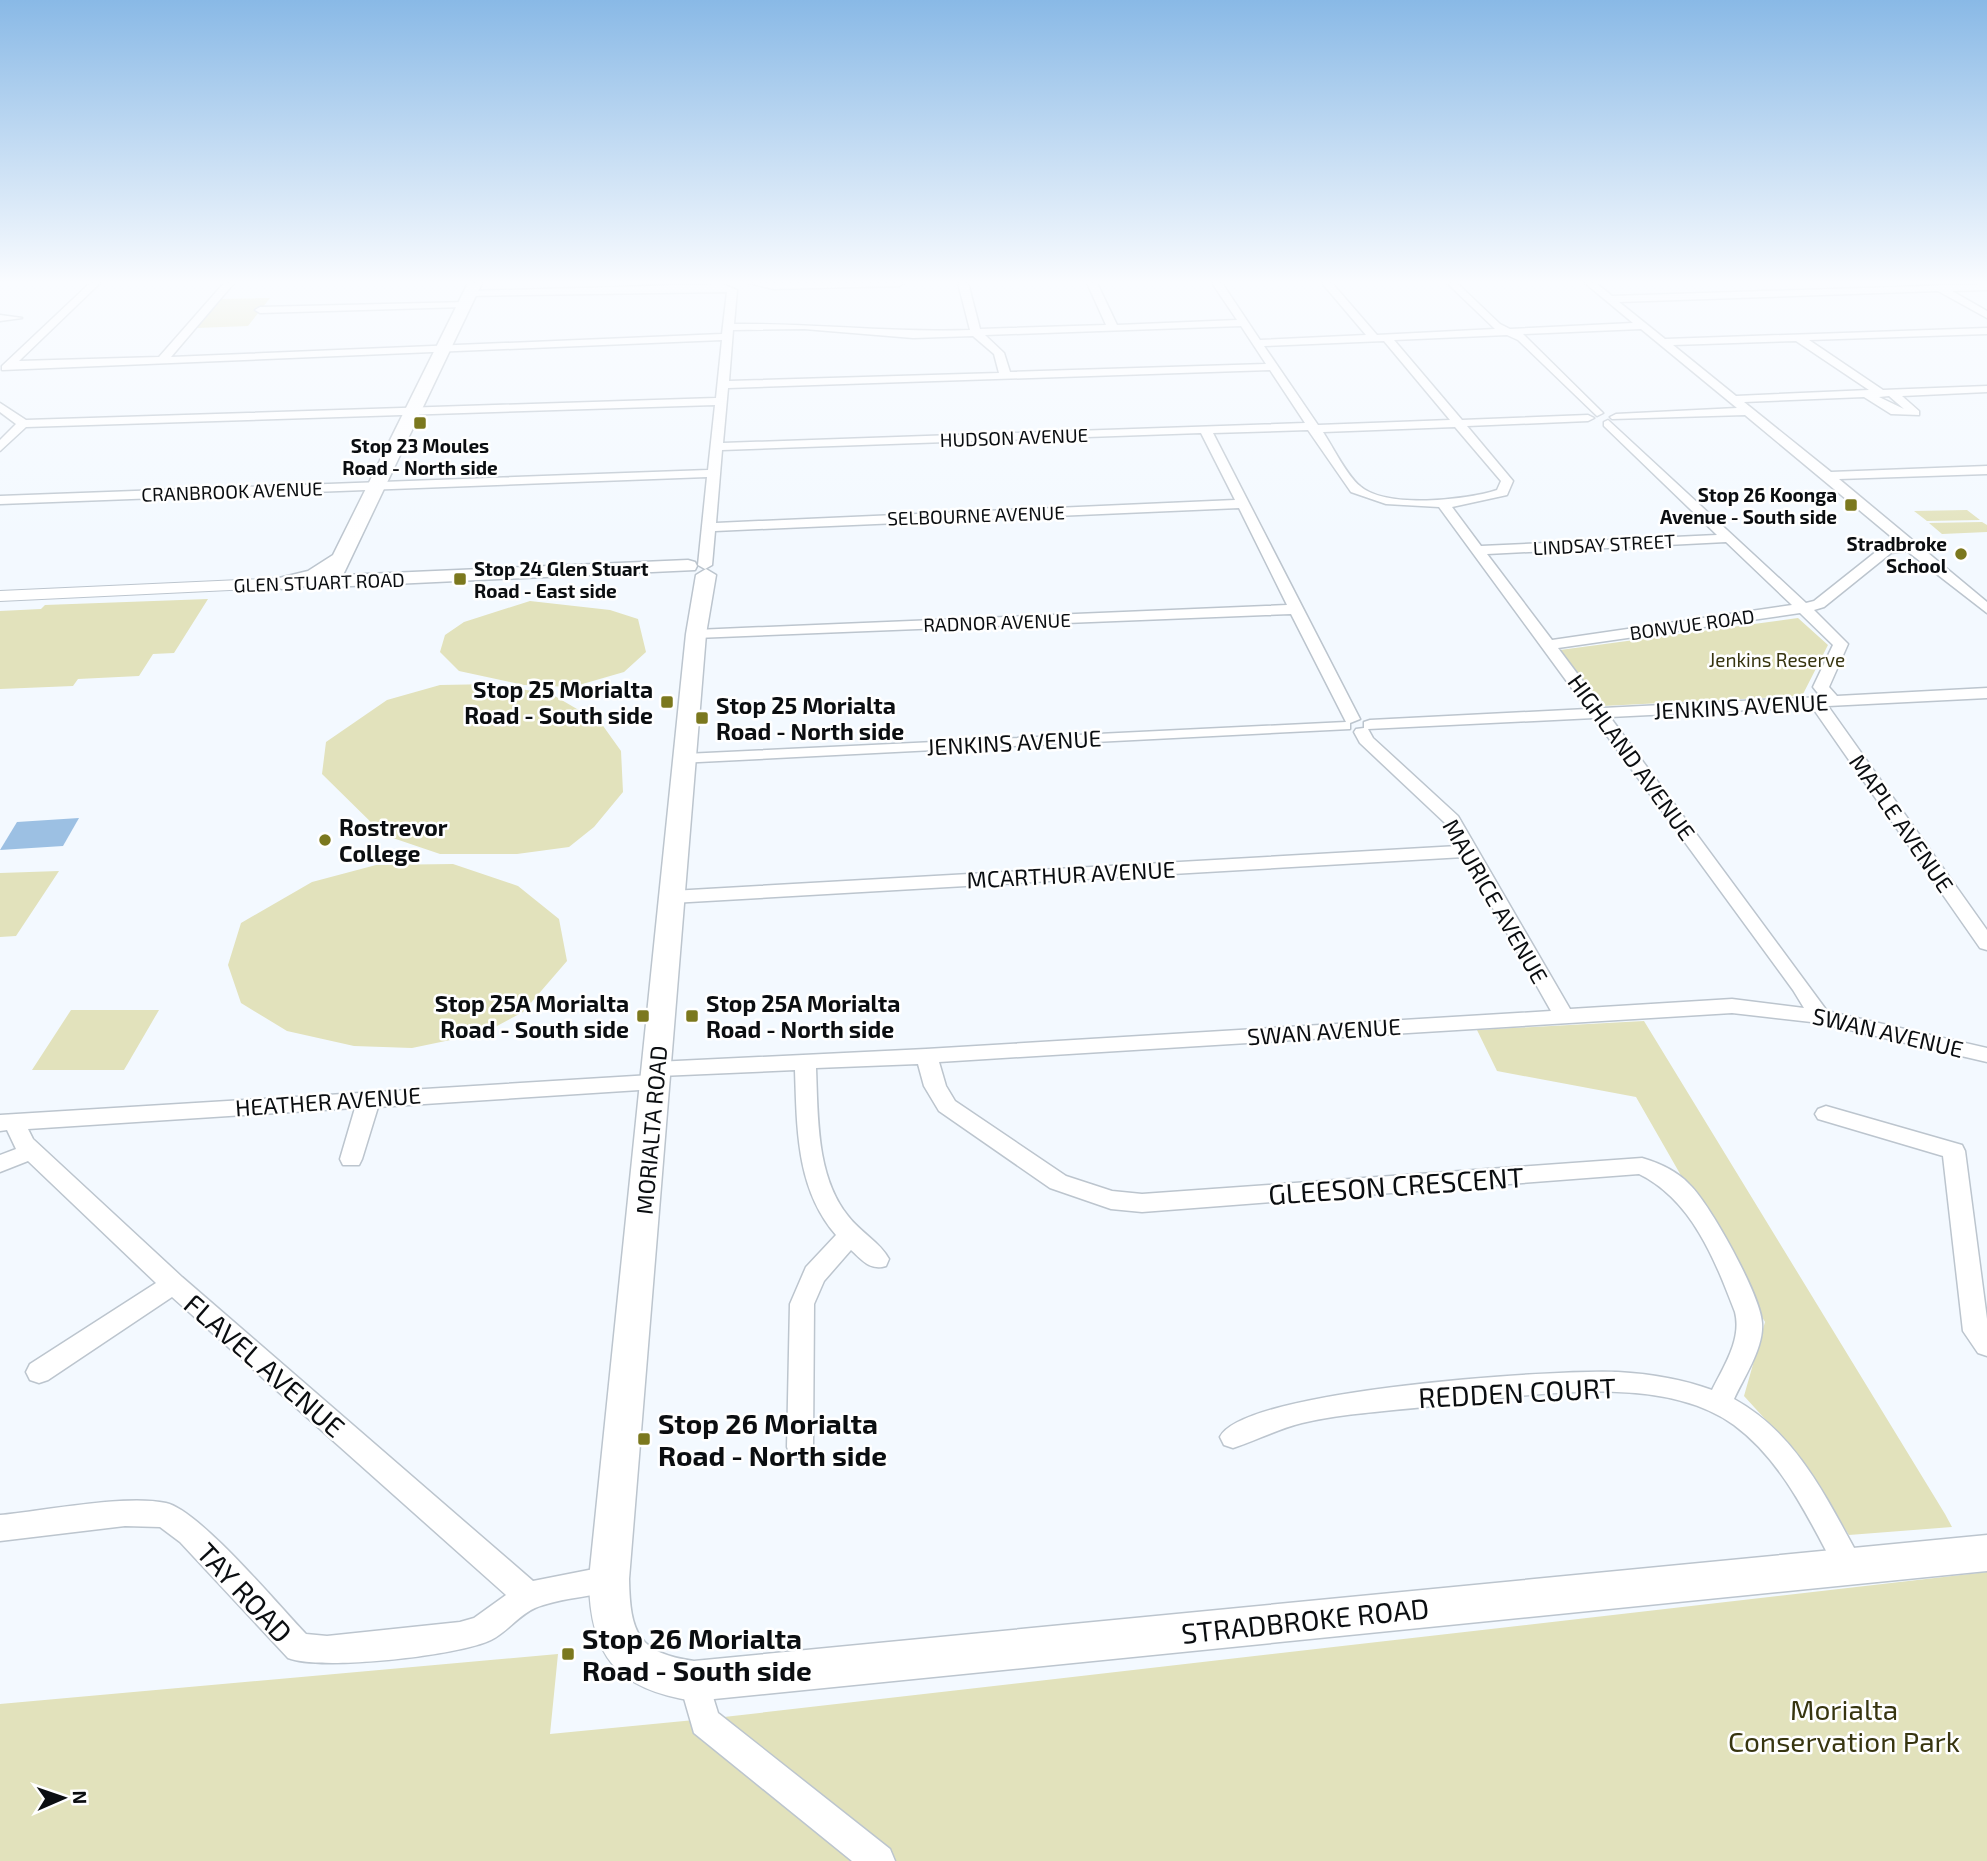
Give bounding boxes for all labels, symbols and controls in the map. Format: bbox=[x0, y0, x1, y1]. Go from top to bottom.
marker: Stop 23 Moules Road - North side bbox=[412, 415, 428, 431]
street label: HUDSON AVENUE bbox=[939, 423, 1089, 451]
place label: Stop 23 Moules Road - North side bbox=[342, 434, 498, 479]
street label: CRANBROOK AVENUE bbox=[141, 476, 323, 506]
place label: Stop 26 Koonga Avenue - South side bbox=[1660, 483, 1837, 528]
marker: Stop 26 Koonga Avenue - South side bbox=[1843, 497, 1859, 513]
street label: SELBOURNE AVENUE bbox=[887, 500, 1065, 530]
street label: LINDSAY STREET bbox=[1532, 529, 1676, 559]
place label: Stradbroke School bbox=[1846, 532, 1948, 577]
marker: Stradbroke School bbox=[1953, 546, 1969, 562]
place label: Stop 24 Glen Stuart Road - East side bbox=[474, 557, 649, 602]
street label: GLEN STUART ROAD bbox=[233, 568, 405, 596]
marker: Stop 24 Glen Stuart Road - East side bbox=[452, 571, 468, 587]
street label: BONVUE ROAD bbox=[1628, 604, 1756, 644]
street label: RADNOR AVENUE bbox=[923, 608, 1071, 636]
park label: Jenkins Reserve bbox=[1709, 648, 1845, 671]
street label: HIGHLAND AVENUE bbox=[1562, 669, 1702, 845]
place label: Stop 25 Morialta Road - South side bbox=[464, 675, 653, 729]
street label: JENKINS AVENUE bbox=[1653, 687, 1829, 725]
place label: Stop 25 Morialta Road - North side bbox=[716, 691, 904, 745]
marker: Stop 25 Morialta Road - South side bbox=[659, 694, 675, 710]
marker: Stop 25 Morialta Road - North side bbox=[694, 710, 710, 726]
street label: JENKINS AVENUE bbox=[926, 723, 1102, 761]
street label: MAPLE AVENUE bbox=[1844, 749, 1960, 897]
place label: Rostrevor College bbox=[339, 813, 448, 867]
street label: MAURICE AVENUE bbox=[1438, 814, 1554, 988]
marker: Rostrevor College bbox=[317, 832, 333, 848]
street label: MCARTHUR AVENUE bbox=[966, 855, 1176, 893]
place label: Stop 25A Morialta Road - South side bbox=[435, 989, 629, 1043]
place label: Stop 25A Morialta Road - North side bbox=[706, 989, 900, 1043]
street label: SWAN AVENUE bbox=[1810, 1001, 1966, 1063]
marker: Stop 25A Morialta Road - South side bbox=[635, 1008, 651, 1024]
marker: Stop 25A Morialta Road - North side bbox=[684, 1008, 700, 1024]
street label: SWAN AVENUE bbox=[1246, 1012, 1402, 1050]
street label: MORIALTA ROAD bbox=[630, 1044, 672, 1216]
street label: HEATHER AVENUE bbox=[234, 1081, 422, 1121]
street label: GLEESON CRESCENT bbox=[1267, 1159, 1525, 1211]
street label: FLAVEL AVENUE bbox=[178, 1286, 352, 1444]
street label: REDDEN COURT bbox=[1417, 1370, 1617, 1414]
place label: Stop 26 Morialta Road - North side bbox=[658, 1406, 887, 1472]
marker: Stop 26 Morialta Road - North side bbox=[636, 1431, 652, 1447]
street label: TAY ROAD bbox=[190, 1535, 300, 1649]
street label: STRADBROKE ROAD bbox=[1179, 1590, 1431, 1650]
place label: Stop 26 Morialta Road - South side bbox=[582, 1621, 812, 1687]
marker: Stop 26 Morialta Road - South side bbox=[560, 1646, 576, 1662]
park label: Morialta Conservation Park bbox=[1728, 1692, 1960, 1758]
north arrow bbox=[28, 1763, 98, 1833]
text: N bbox=[69, 1790, 92, 1805]

